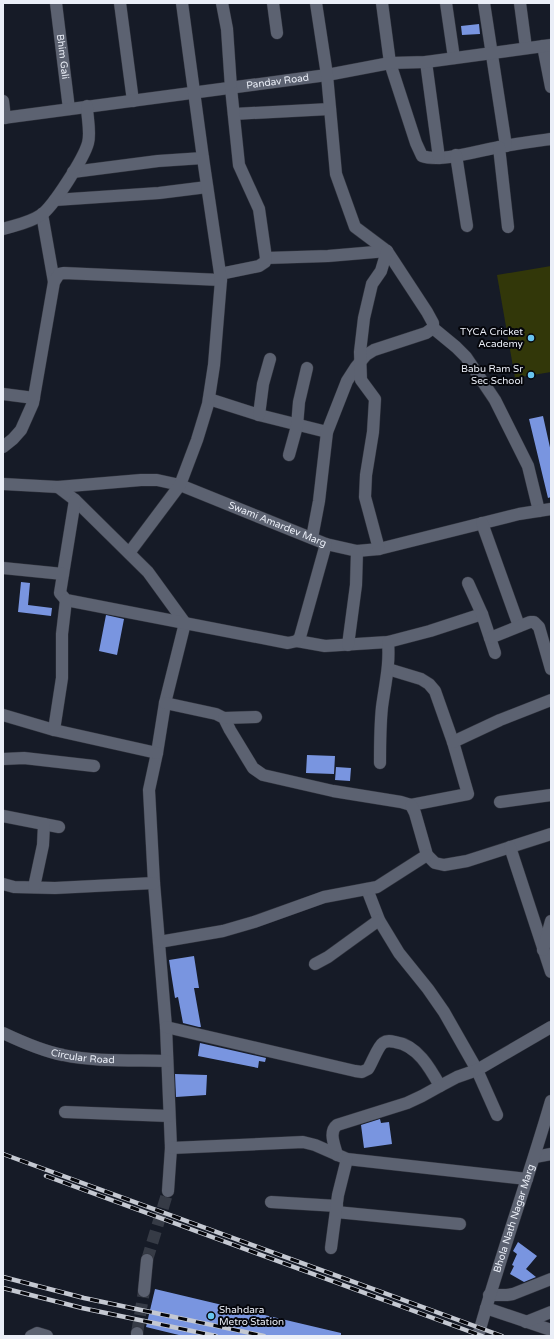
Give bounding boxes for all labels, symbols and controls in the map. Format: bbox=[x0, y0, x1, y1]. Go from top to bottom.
street label: Bhim Gali bbox=[54, 33, 71, 80]
street label: Pandav Road bbox=[246, 71, 310, 92]
place label: TYCA Cricket Academy bbox=[460, 326, 524, 350]
marker: TYCA Cricket Academy bbox=[526, 333, 536, 343]
place label: Babu Ram Sr Sec School bbox=[461, 363, 523, 387]
marker: Babu Ram Sr Sec School bbox=[526, 370, 536, 380]
street label: Swami Amardev Marg bbox=[227, 499, 328, 550]
street label: Circular Road bbox=[50, 1046, 115, 1066]
street label: Bhola Nath Nagar Marg bbox=[491, 1163, 537, 1274]
place label: Shahdara Metro Station bbox=[219, 1304, 284, 1328]
marker: Shahdara Metro Station bbox=[206, 1311, 216, 1321]

